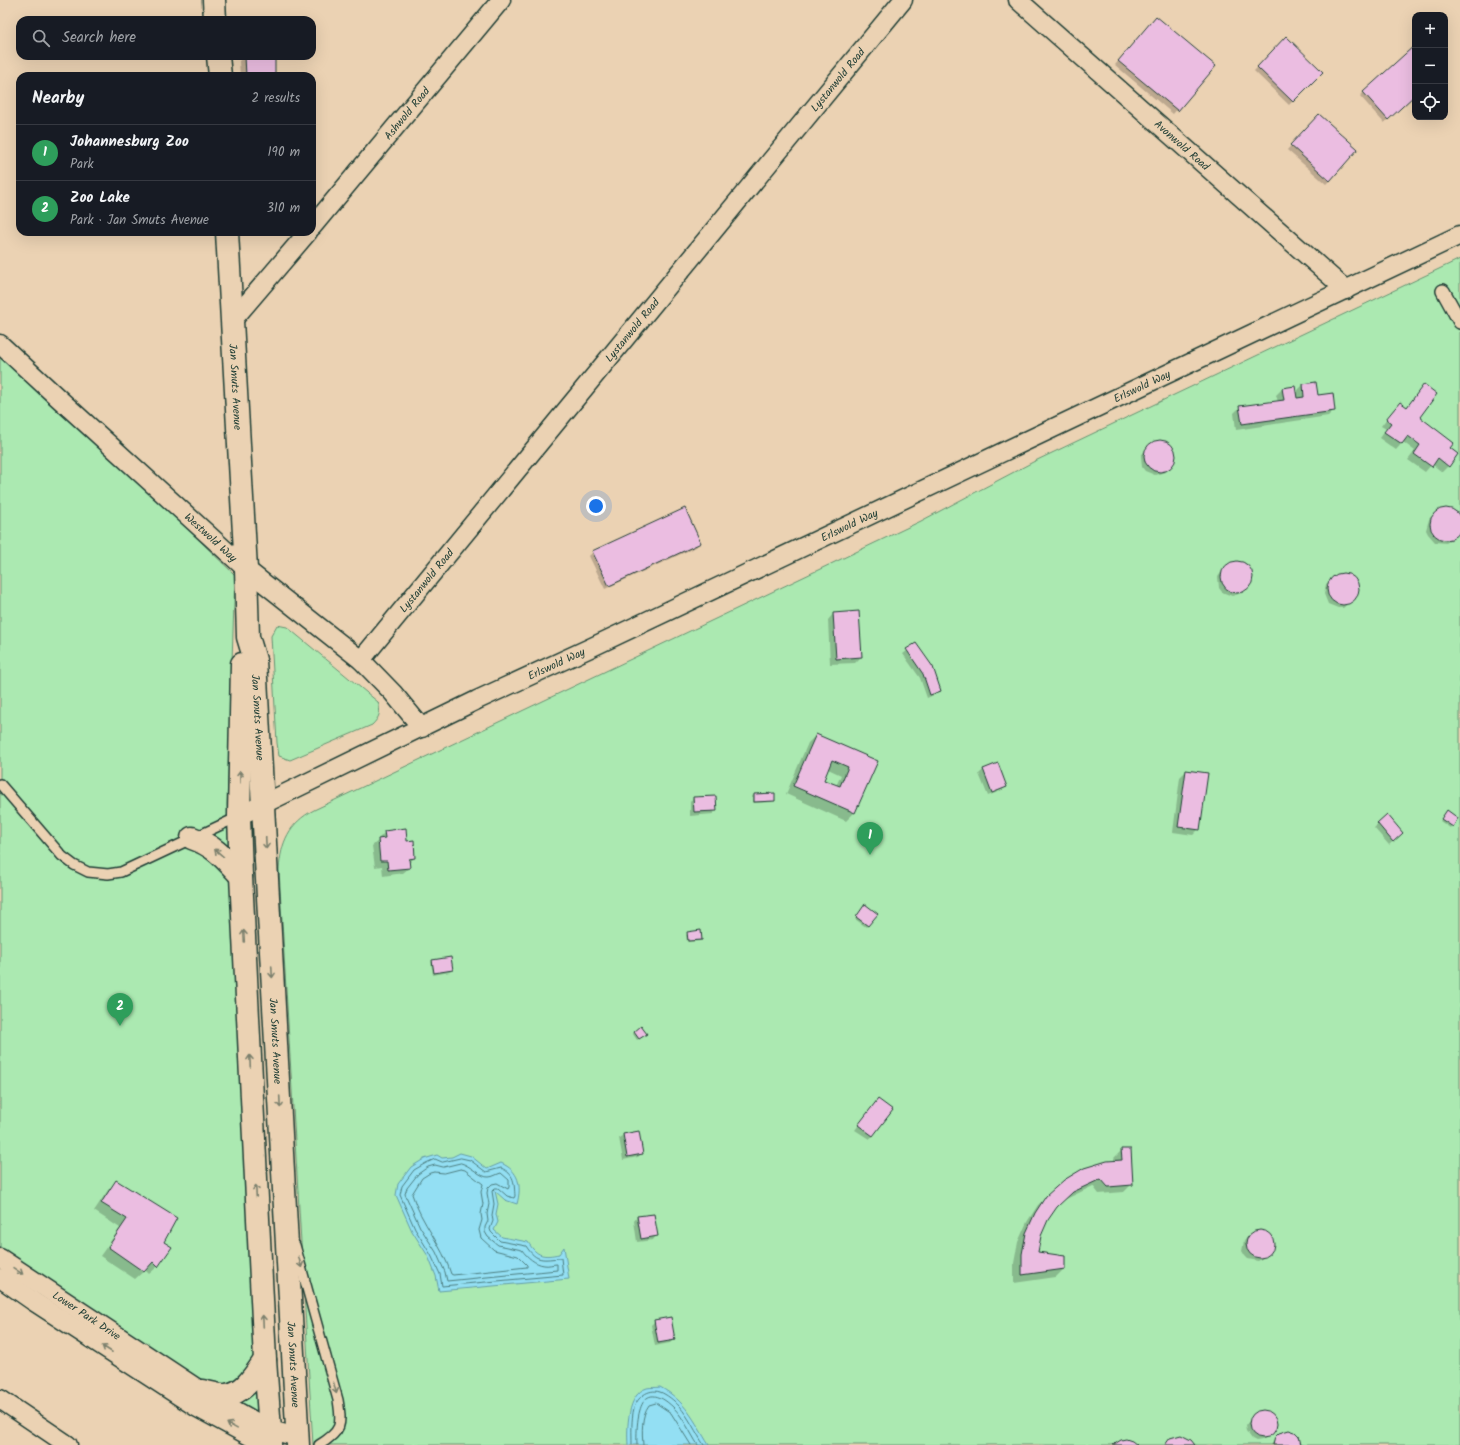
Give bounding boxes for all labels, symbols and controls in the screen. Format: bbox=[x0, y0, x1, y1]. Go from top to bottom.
map controls bbox=[1412, 12, 1448, 120]
button: + bbox=[1412, 12, 1448, 48]
search box bbox=[16, 16, 316, 60]
text: Search here bbox=[62, 26, 136, 50]
icon: search bbox=[30, 27, 52, 49]
street label: Lystanwold Road bbox=[807, 44, 871, 116]
button: − bbox=[1412, 48, 1448, 84]
street label: Ashwold Road bbox=[380, 83, 435, 144]
button: locate bbox=[1412, 84, 1448, 120]
text: Nearby bbox=[32, 85, 84, 112]
text: 2 results bbox=[252, 88, 300, 109]
street label: Avonwold Road bbox=[1149, 116, 1214, 176]
text: Johannesburg Zoo bbox=[70, 130, 189, 154]
text: 1 bbox=[43, 142, 47, 163]
text: 190 m bbox=[268, 142, 300, 163]
text: Park bbox=[70, 154, 94, 175]
text: Zoo Lake bbox=[70, 186, 130, 210]
text: 2 bbox=[41, 198, 49, 219]
text: 310 m bbox=[266, 198, 300, 219]
text: Park · Jan Smuts Avenue bbox=[70, 210, 209, 231]
street label: Lystanwold Road bbox=[601, 294, 665, 367]
street label: Jan Smuts Avenue bbox=[223, 343, 246, 430]
street label: Erlswold Way bbox=[1111, 365, 1175, 408]
your location bbox=[586, 496, 606, 516]
street label: Erlswold Way bbox=[818, 504, 882, 547]
street label: Westwold Way bbox=[180, 509, 242, 567]
street label: Lystanwold Road bbox=[395, 545, 459, 617]
street label: Erlswold Way bbox=[525, 643, 589, 685]
street label: Jan Smuts Avenue bbox=[246, 674, 268, 761]
one-way arrow bbox=[236, 771, 244, 784]
pin: 1 bbox=[857, 822, 883, 855]
one-way arrow bbox=[262, 836, 269, 849]
one-way arrow bbox=[214, 849, 224, 858]
one-way arrow bbox=[240, 930, 248, 943]
one-way arrow bbox=[269, 965, 276, 978]
pin: 2 bbox=[107, 993, 133, 1026]
street label: Jan Smuts Avenue bbox=[264, 997, 286, 1085]
one-way arrow bbox=[246, 1055, 254, 1068]
one-way arrow bbox=[276, 1095, 283, 1108]
one-way arrow bbox=[253, 1185, 260, 1198]
one-way arrow bbox=[297, 1255, 304, 1268]
one-way arrow bbox=[13, 1267, 24, 1275]
street label: Lower Park Drive bbox=[48, 1287, 124, 1346]
one-way arrow bbox=[259, 1315, 266, 1328]
street label: Jan Smuts Avenue bbox=[281, 1321, 304, 1408]
one-way arrow bbox=[101, 1345, 113, 1353]
one-way arrow bbox=[331, 1381, 339, 1394]
one-way arrow bbox=[226, 1422, 238, 1430]

